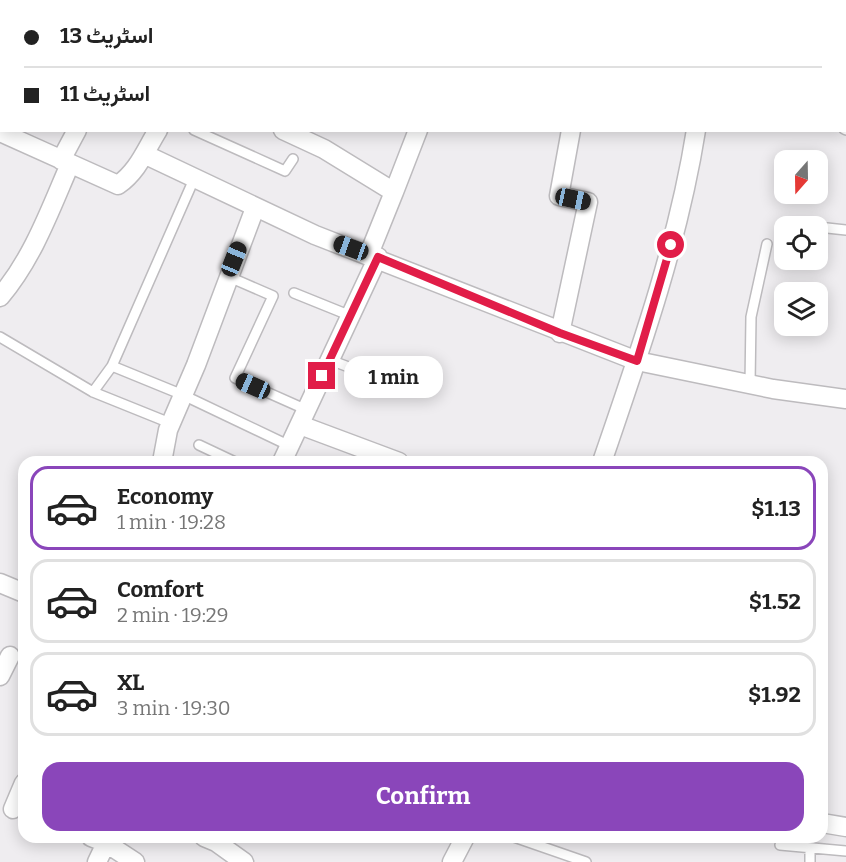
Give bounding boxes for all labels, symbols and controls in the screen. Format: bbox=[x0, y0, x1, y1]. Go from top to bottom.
text: اسٹریٹ 13 bbox=[60, 22, 153, 49]
text: اسٹریٹ 11 bbox=[60, 80, 150, 107]
north arrow bbox=[774, 150, 828, 204]
map controls bbox=[774, 150, 828, 336]
car bbox=[554, 186, 592, 212]
button: locate bbox=[774, 216, 828, 270]
route start bbox=[657, 231, 684, 258]
car bbox=[331, 233, 371, 263]
car bbox=[219, 239, 249, 279]
button: layers bbox=[774, 282, 828, 336]
callout: 1 min bbox=[343, 355, 442, 397]
route end bbox=[308, 362, 335, 389]
text: 1 min bbox=[368, 365, 419, 389]
car bbox=[233, 370, 273, 402]
icon: car bbox=[45, 481, 99, 535]
text: Economy bbox=[117, 483, 213, 510]
text: $1.13 bbox=[751, 495, 801, 522]
text: 1 min · 19:28 bbox=[117, 510, 226, 534]
icon: car bbox=[45, 574, 99, 628]
text: Comfort bbox=[117, 576, 204, 603]
text: $1.52 bbox=[749, 588, 801, 615]
text: 2 min · 19:29 bbox=[117, 603, 228, 627]
icon: car bbox=[45, 667, 99, 721]
text: XL bbox=[117, 669, 144, 696]
text: $1.92 bbox=[748, 681, 801, 708]
text: 3 min · 19:30 bbox=[117, 696, 231, 720]
button: Confirm bbox=[42, 762, 804, 831]

